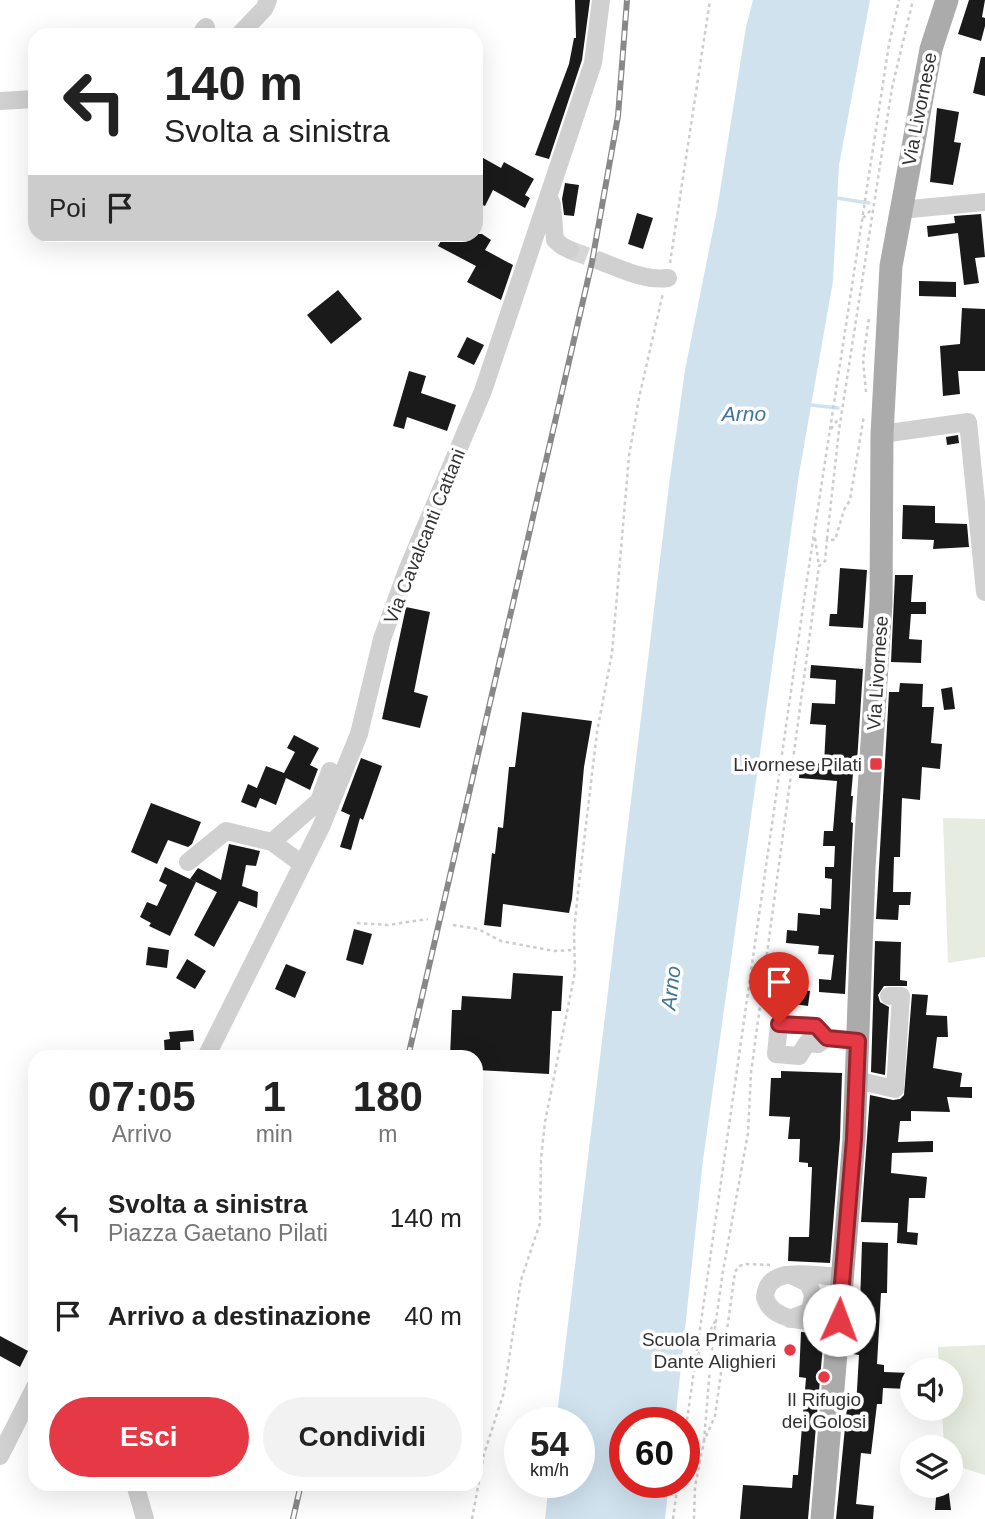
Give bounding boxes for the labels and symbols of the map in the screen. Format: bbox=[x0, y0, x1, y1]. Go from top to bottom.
street label: Via Livornese bbox=[898, 51, 941, 167]
water label: Arno bbox=[720, 402, 766, 425]
street label: Via Cavalcanti Cattani bbox=[380, 446, 469, 627]
street label: Via Livornese bbox=[863, 615, 892, 731]
place label: Livornese Pilati bbox=[733, 754, 862, 775]
marker: Livornese Pilati bbox=[868, 756, 884, 772]
pin bbox=[749, 952, 809, 1024]
water label: Arno bbox=[656, 964, 685, 1013]
position arrow bbox=[802, 1283, 876, 1357]
place label: Scuola Primaria Dante Alighieri bbox=[642, 1329, 776, 1372]
marker: Scuola Primaria Dante Alighieri bbox=[782, 1342, 798, 1358]
marker: Il Rifugio dei Golosi bbox=[816, 1369, 832, 1385]
place label: Il Rifugio dei Golosi bbox=[782, 1389, 866, 1432]
speed limit sign: 60 bbox=[609, 1407, 700, 1498]

